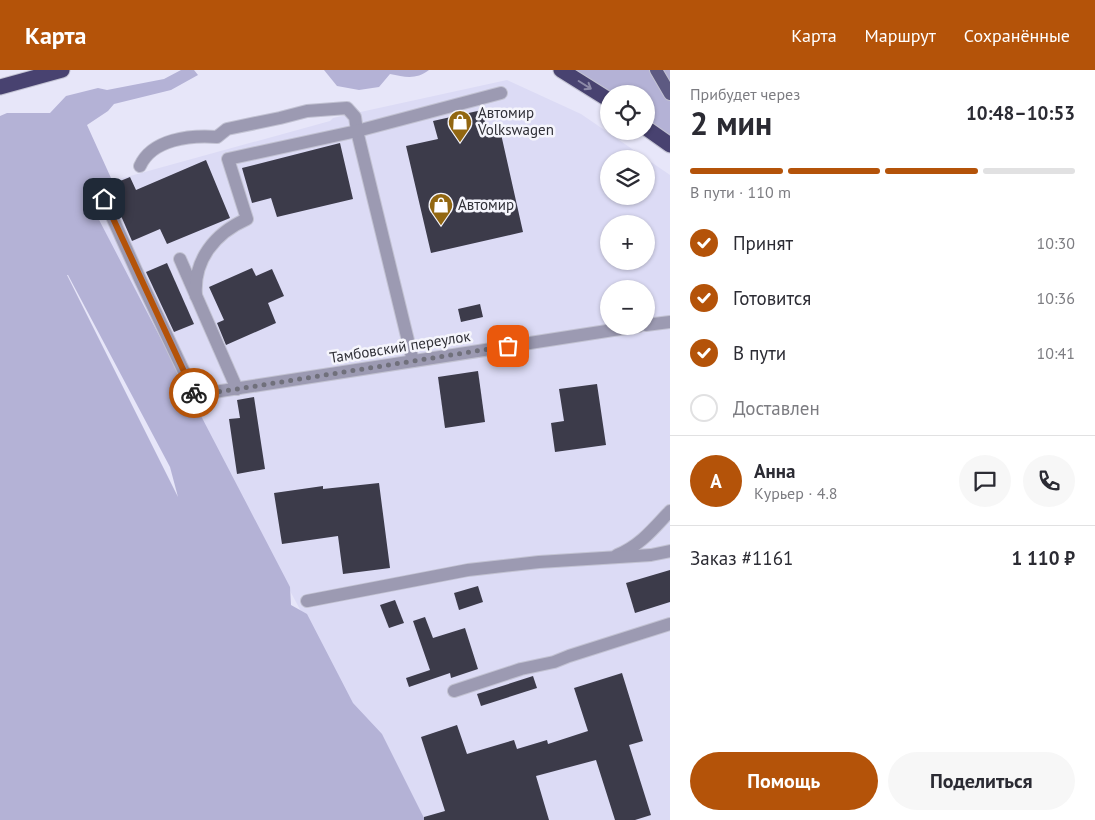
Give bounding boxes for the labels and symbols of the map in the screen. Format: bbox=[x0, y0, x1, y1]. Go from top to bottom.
one-way arrow bbox=[577, 80, 591, 90]
place label: Автомир Volkswagen bbox=[477, 103, 554, 139]
shop icon: Автомир Volkswagen bbox=[447, 109, 473, 143]
pin bbox=[83, 178, 125, 220]
shop icon: Автомир bbox=[428, 192, 454, 226]
place label: Автомир bbox=[458, 195, 514, 214]
pin bbox=[487, 325, 529, 367]
street label: Тамбовский переулок bbox=[328, 326, 473, 367]
courier bbox=[169, 368, 219, 418]

